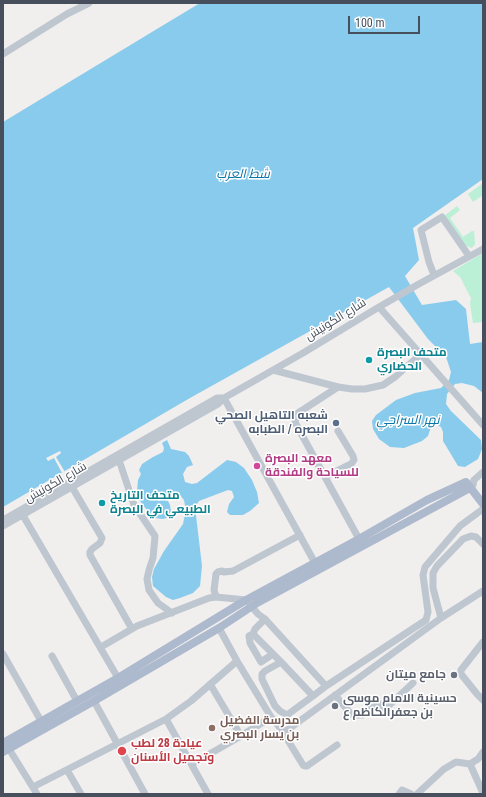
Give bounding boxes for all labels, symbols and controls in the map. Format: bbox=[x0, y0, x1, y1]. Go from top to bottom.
scale bar bbox=[350, 8, 422, 34]
text: 100 m bbox=[355, 16, 385, 30]
water label: شط العرب bbox=[216, 167, 270, 183]
street label: شارع الكونيش bbox=[303, 296, 369, 344]
place label: متحف البصرة الحضاري bbox=[377, 346, 447, 374]
marker: متحف البصرة الحضاري bbox=[364, 355, 374, 365]
place label: شعبه التاهيل الصحي البصره / الطبابه bbox=[215, 409, 328, 437]
water label: نهر السراجي bbox=[376, 413, 440, 429]
marker: شعبه التاهيل الصحي البصره / الطبابه bbox=[331, 418, 341, 428]
place label: معهد البصرة للسياحة والفندقة bbox=[265, 452, 359, 480]
street label: شارع الكونيش bbox=[22, 460, 90, 506]
marker: معهد البصرة للسياحة والفندقة bbox=[252, 461, 262, 471]
place label: متحف التاريخ الطبيعي في البصرة bbox=[110, 489, 211, 517]
marker: متحف التاريخ الطبيعي في البصرة bbox=[97, 498, 107, 508]
place label: جامع ميتان bbox=[386, 668, 446, 682]
marker: جامع ميتان bbox=[449, 670, 459, 680]
place label: حسينية الامام موسى بن جعفرالكاظم ع bbox=[343, 692, 457, 720]
marker: حسينية الامام موسى بن جعفرالكاظم ع bbox=[330, 701, 340, 711]
place label: مدرسة الفضيل بن يسار البصري bbox=[220, 714, 299, 742]
marker: مدرسة الفضيل بن يسار البصري bbox=[207, 723, 217, 733]
place label: عيادة 28 لطب وتجميل الأسنان bbox=[131, 737, 214, 765]
marker: عيادة 28 لطب وتجميل الأسنان bbox=[116, 745, 128, 757]

